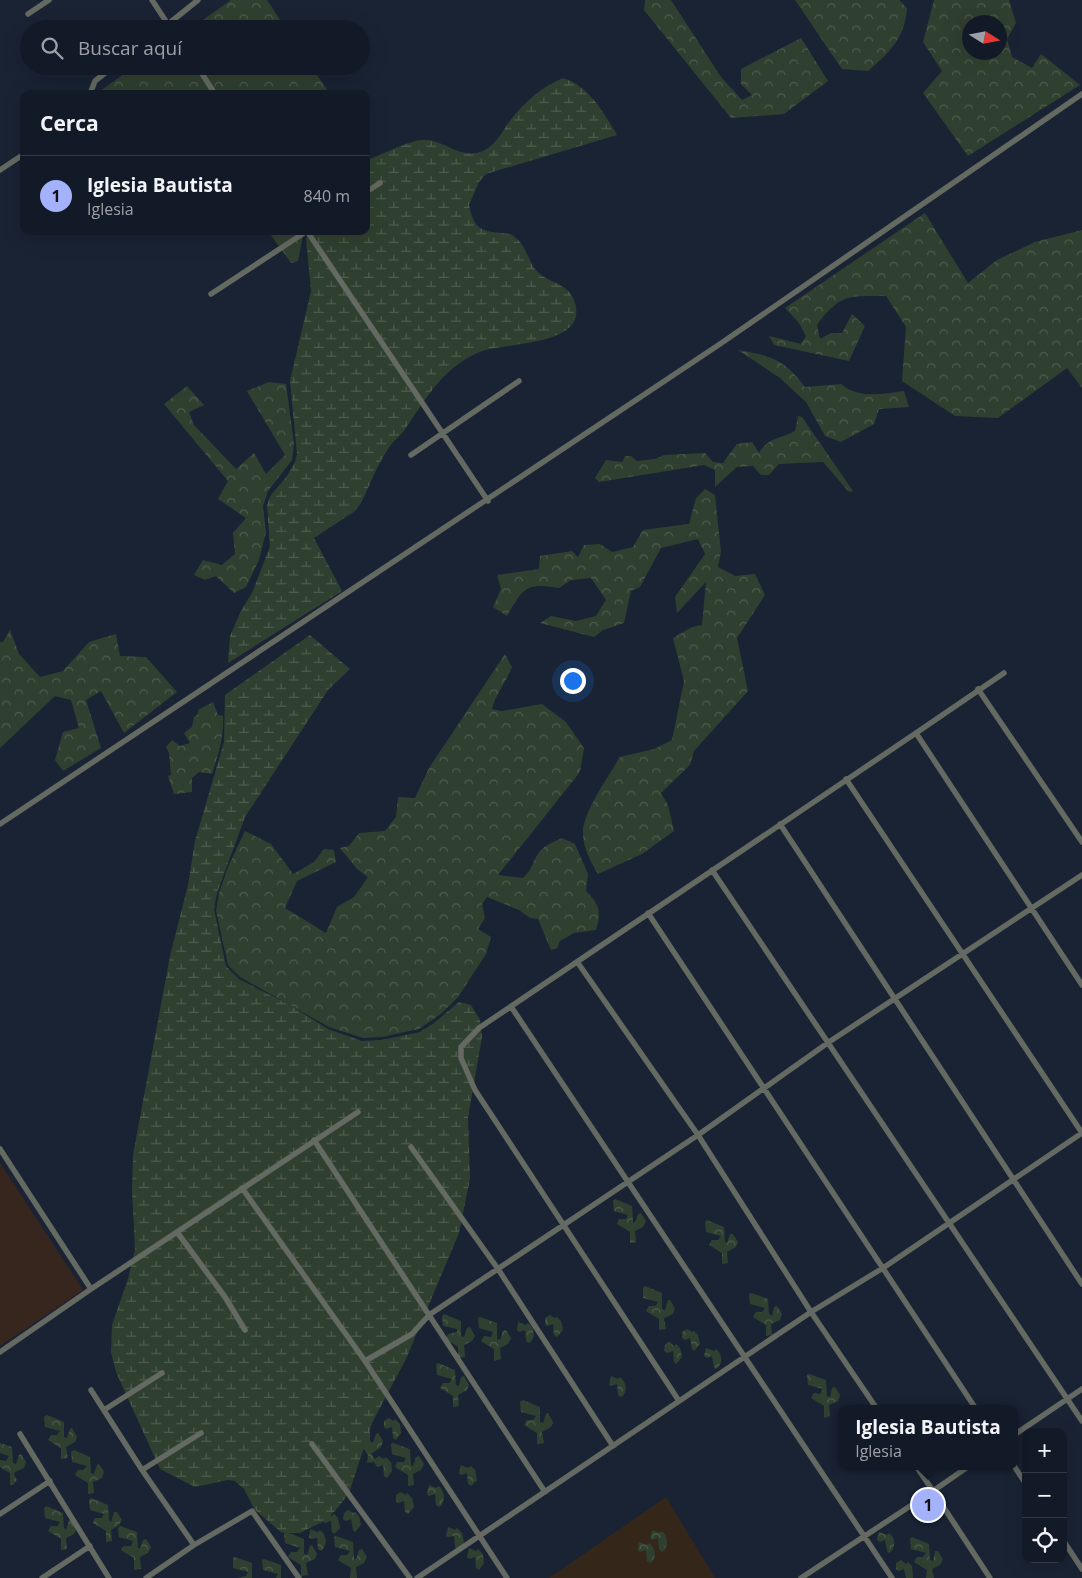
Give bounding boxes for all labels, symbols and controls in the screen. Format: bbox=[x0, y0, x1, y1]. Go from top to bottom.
north arrow bbox=[962, 15, 1007, 60]
search box bbox=[20, 20, 370, 75]
icon: search bbox=[38, 34, 66, 62]
text: Buscar aquí bbox=[78, 35, 182, 61]
text: Cerca bbox=[40, 109, 99, 137]
text: Iglesia Bautista bbox=[87, 172, 233, 198]
text: 1 bbox=[51, 185, 61, 207]
text: 840 m bbox=[304, 185, 350, 207]
text: Iglesia bbox=[87, 198, 134, 220]
your location bbox=[560, 668, 586, 694]
popup bbox=[838, 1405, 1018, 1470]
text: Iglesia Bautista bbox=[855, 1414, 1001, 1440]
map controls bbox=[1022, 1428, 1067, 1563]
button: + bbox=[1022, 1428, 1067, 1473]
text: Iglesia bbox=[855, 1440, 902, 1462]
button: − bbox=[1022, 1473, 1067, 1518]
pin: 1 bbox=[912, 1486, 944, 1524]
button: locate bbox=[1022, 1518, 1067, 1563]

